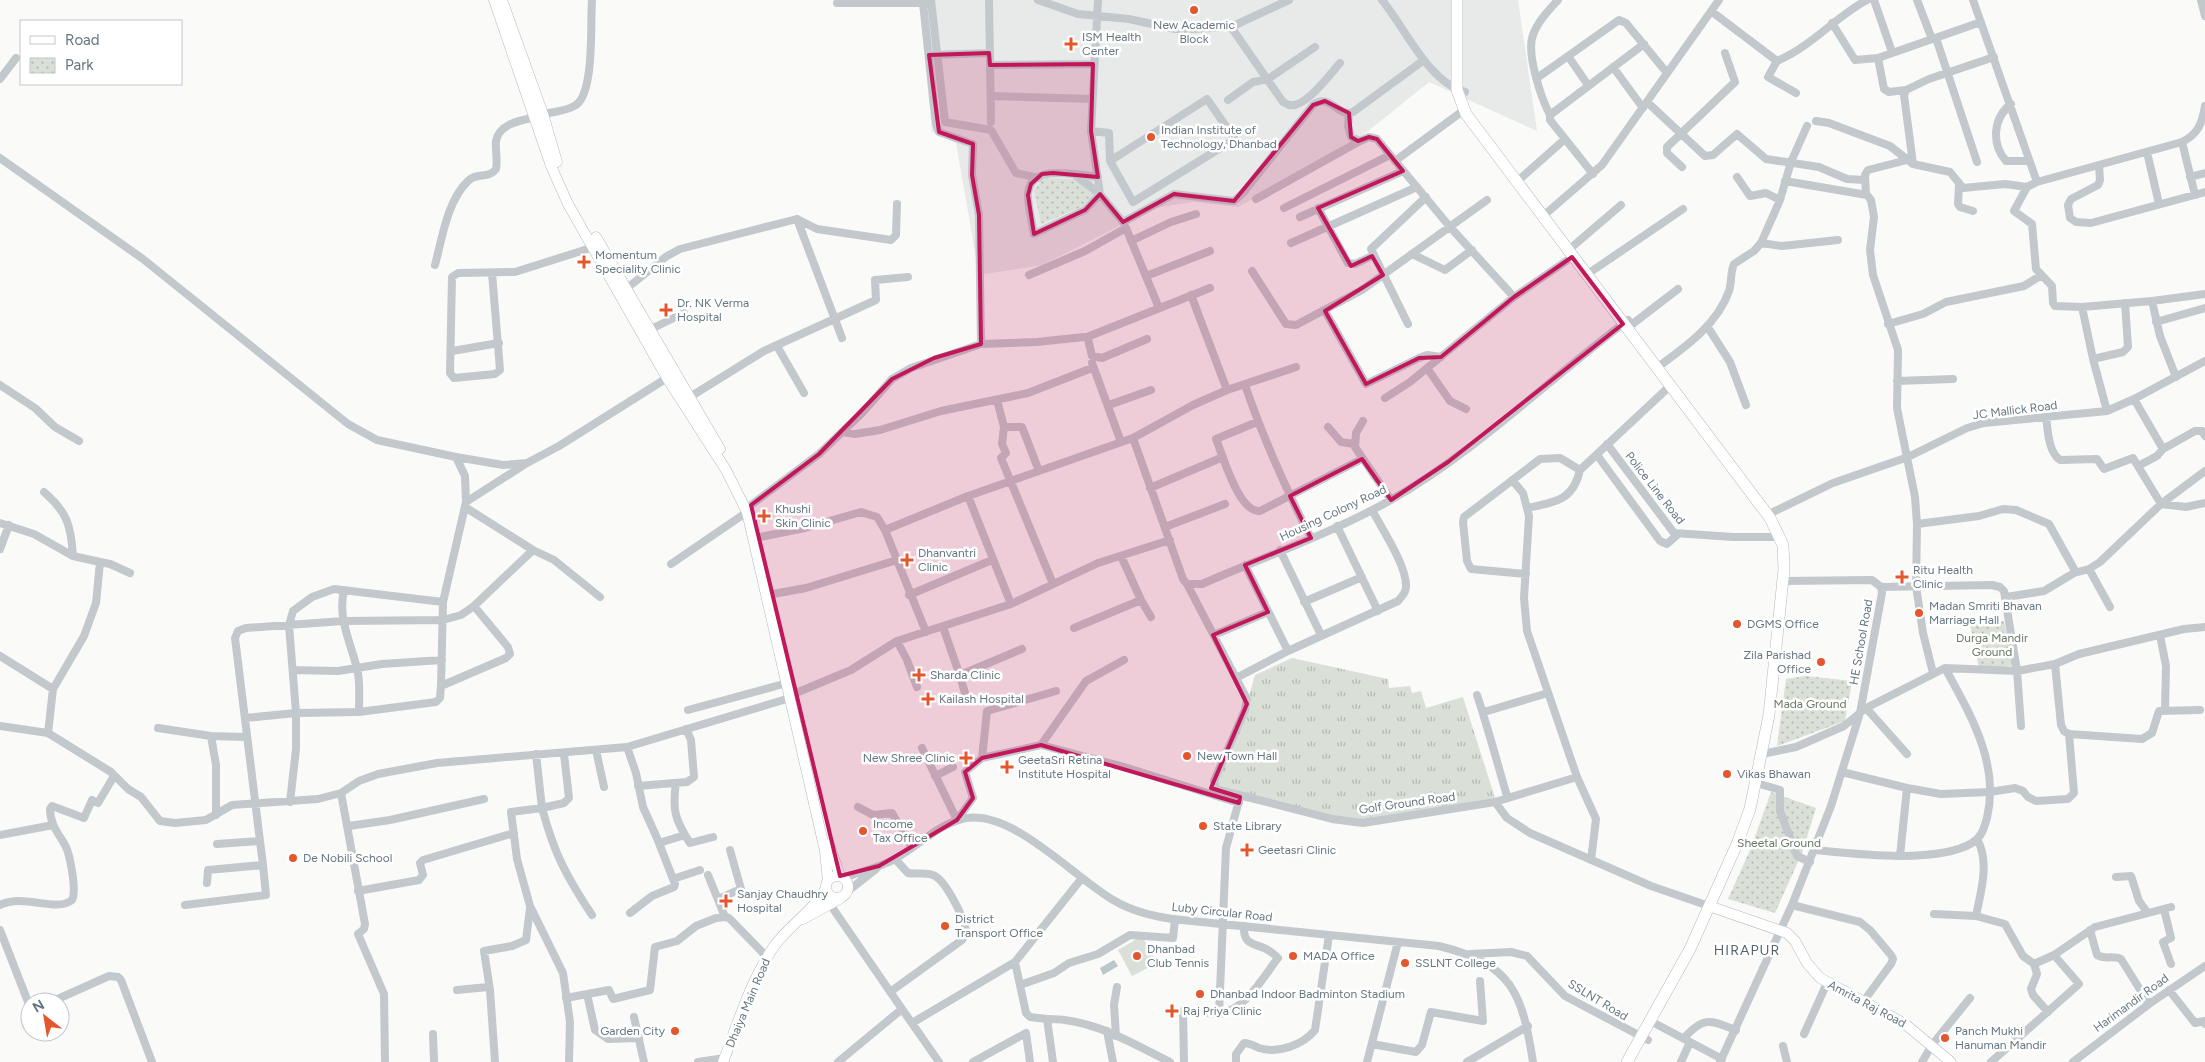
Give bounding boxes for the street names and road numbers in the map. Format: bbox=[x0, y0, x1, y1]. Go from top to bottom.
street label: JC Mallick Road bbox=[1972, 398, 2058, 422]
street label: Police Line Road bbox=[1622, 449, 1688, 527]
street label: Housing Colony Road bbox=[1277, 482, 1389, 544]
street label: HE School Road bbox=[1847, 598, 1875, 686]
street label: Golf Ground Road bbox=[1358, 789, 1456, 817]
street label: Luby Circular Road bbox=[1171, 900, 1273, 924]
street label: Dhaiya Main Road bbox=[723, 956, 773, 1050]
street label: Harimandir Road bbox=[2091, 971, 2171, 1035]
street label: SSLNT Road bbox=[1565, 977, 1631, 1023]
street label: Amrita Raj Road bbox=[1826, 978, 1908, 1030]

